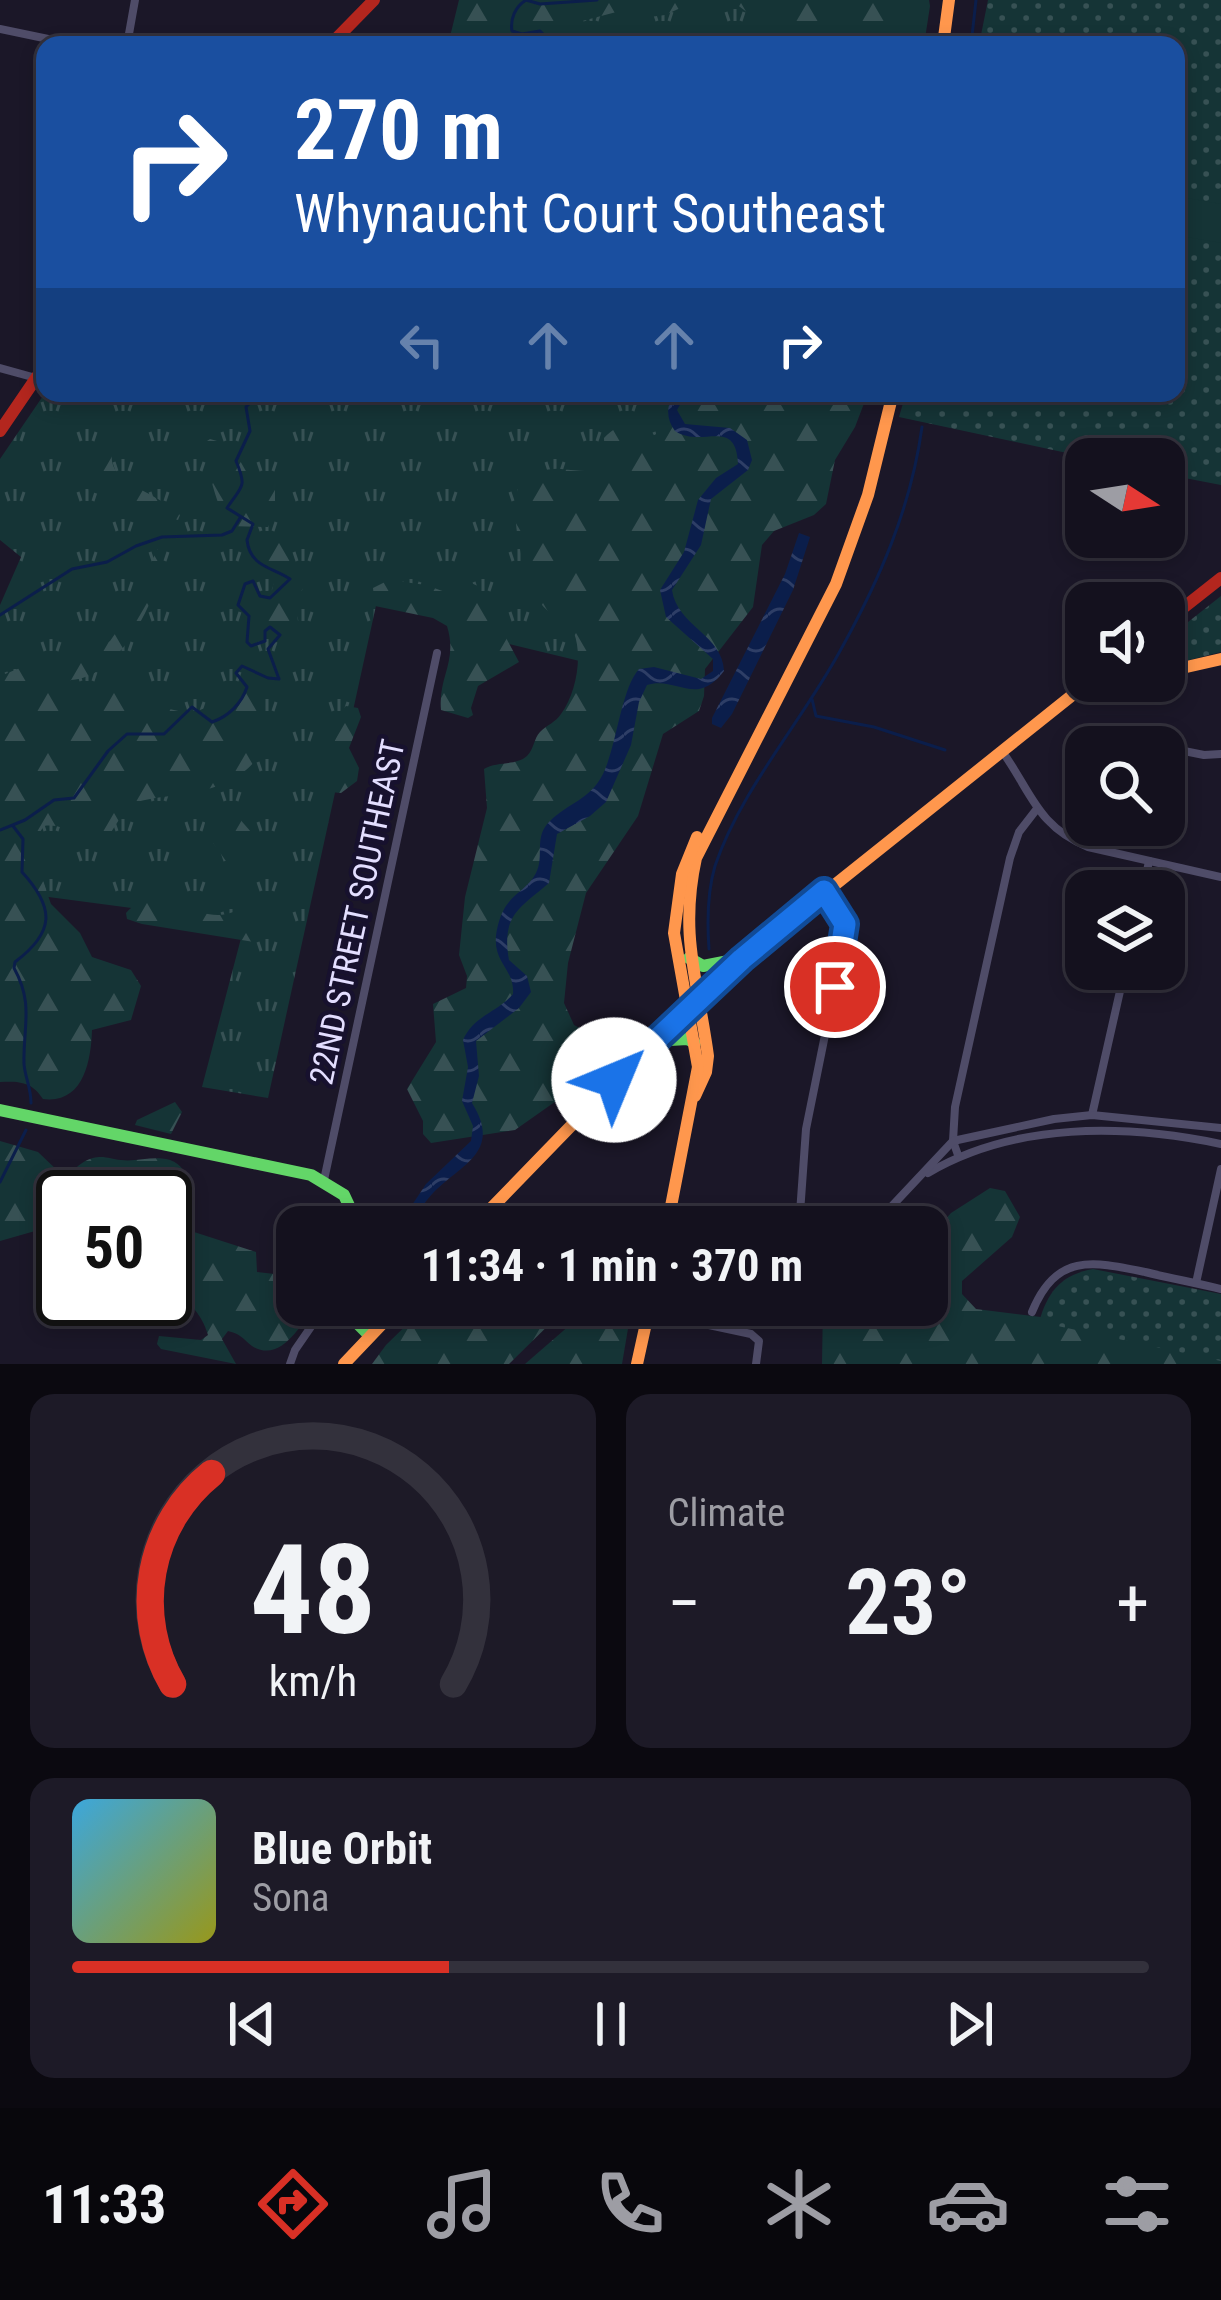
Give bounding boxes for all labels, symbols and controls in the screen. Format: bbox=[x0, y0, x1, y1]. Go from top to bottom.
text: 270 m bbox=[294, 81, 503, 180]
icon: right bbox=[96, 84, 252, 240]
text: Whynaucht Court Southeast bbox=[294, 182, 886, 245]
icon: left bbox=[389, 312, 455, 378]
icon: ahead bbox=[515, 312, 581, 378]
icon: ahead bbox=[641, 312, 707, 378]
icon: right bbox=[767, 312, 833, 378]
north arrow bbox=[1065, 438, 1185, 558]
map controls bbox=[1065, 438, 1185, 990]
button: sound bbox=[1065, 582, 1185, 702]
button: search bbox=[1065, 726, 1185, 846]
street label: 22ND STREET SOUTHEAST bbox=[301, 736, 413, 1088]
button: layers bbox=[1065, 870, 1185, 990]
pin bbox=[784, 936, 886, 1038]
icon: arrive bbox=[802, 954, 868, 1020]
position arrow bbox=[551, 1017, 677, 1143]
speed limit sign: 50 bbox=[36, 1170, 192, 1326]
text: 11:34 · 1 min · 370 m bbox=[421, 1239, 803, 1292]
text: Climate bbox=[668, 1490, 785, 1536]
text: 48 bbox=[250, 1517, 376, 1663]
text: 23° bbox=[845, 1551, 971, 1656]
text: − bbox=[668, 1565, 701, 1642]
text: + bbox=[1116, 1565, 1149, 1642]
text: km/h bbox=[269, 1656, 357, 1706]
text: Blue Orbit bbox=[252, 1822, 432, 1875]
text: Sona bbox=[252, 1875, 329, 1921]
icon: previous bbox=[219, 1991, 285, 2057]
icon: pause bbox=[578, 1991, 644, 2057]
icon: next bbox=[937, 1991, 1003, 2057]
icon: directions bbox=[251, 2162, 335, 2246]
icon: music bbox=[420, 2162, 504, 2246]
icon: phone bbox=[588, 2162, 672, 2246]
icon: climate bbox=[757, 2162, 841, 2246]
icon: car bbox=[926, 2162, 1010, 2246]
icon: filters bbox=[1095, 2162, 1179, 2246]
text: 11:33 bbox=[42, 2173, 166, 2236]

